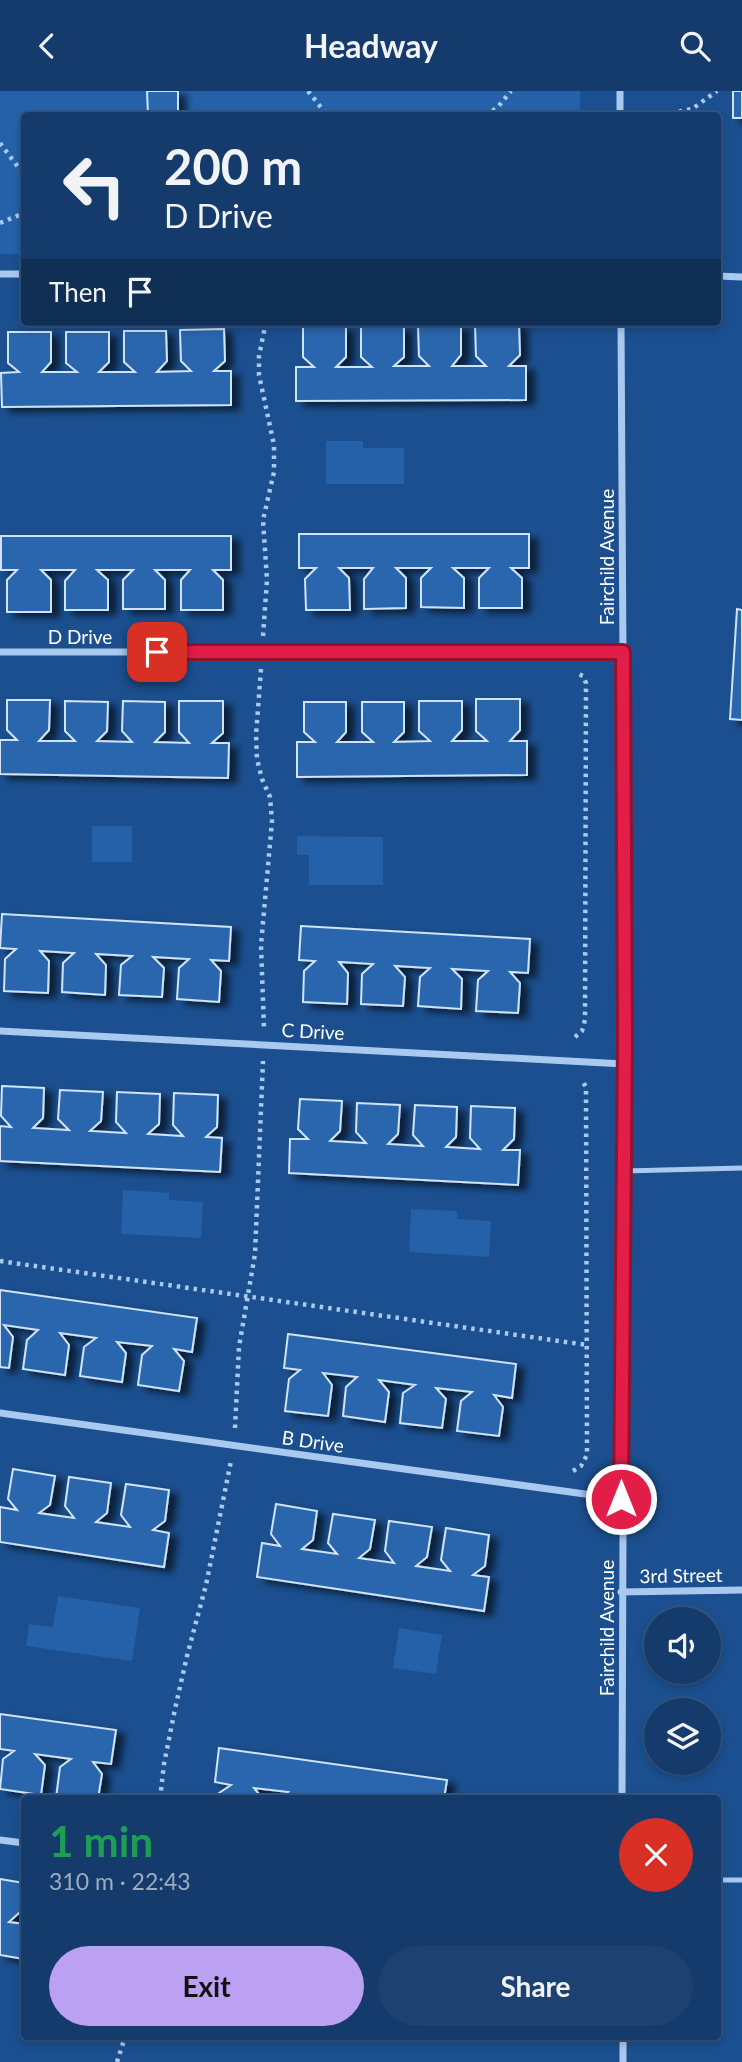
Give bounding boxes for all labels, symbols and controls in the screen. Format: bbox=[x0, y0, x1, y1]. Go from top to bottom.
text: Headway bbox=[304, 26, 438, 65]
icon: back bbox=[28, 27, 66, 65]
icon: search bbox=[676, 27, 714, 65]
text: 200 m bbox=[164, 137, 302, 195]
icon: left bbox=[49, 140, 140, 231]
text: D Drive bbox=[164, 196, 273, 235]
icon: arrive bbox=[121, 273, 159, 311]
text: Then bbox=[49, 276, 107, 308]
street label: Fairchild Avenue bbox=[595, 489, 618, 625]
pin bbox=[127, 622, 187, 682]
street label: D Drive bbox=[48, 625, 112, 648]
icon: arrive bbox=[138, 633, 176, 671]
street label: C Drive bbox=[281, 1018, 345, 1044]
street label: B Drive bbox=[280, 1425, 346, 1457]
position arrow bbox=[584, 1462, 658, 1536]
street label: Fairchild Avenue bbox=[595, 1560, 618, 1696]
street label: 3rd Street bbox=[639, 1563, 723, 1587]
map controls bbox=[644, 1607, 721, 1775]
button: sound bbox=[644, 1607, 721, 1684]
button: layers bbox=[644, 1698, 721, 1775]
text: 1 min bbox=[49, 1816, 153, 1866]
button: close bbox=[619, 1818, 693, 1892]
text: 310 m · 22:43 bbox=[49, 1867, 191, 1895]
button: Exit bbox=[49, 1946, 364, 2026]
button: Share bbox=[378, 1946, 693, 2026]

